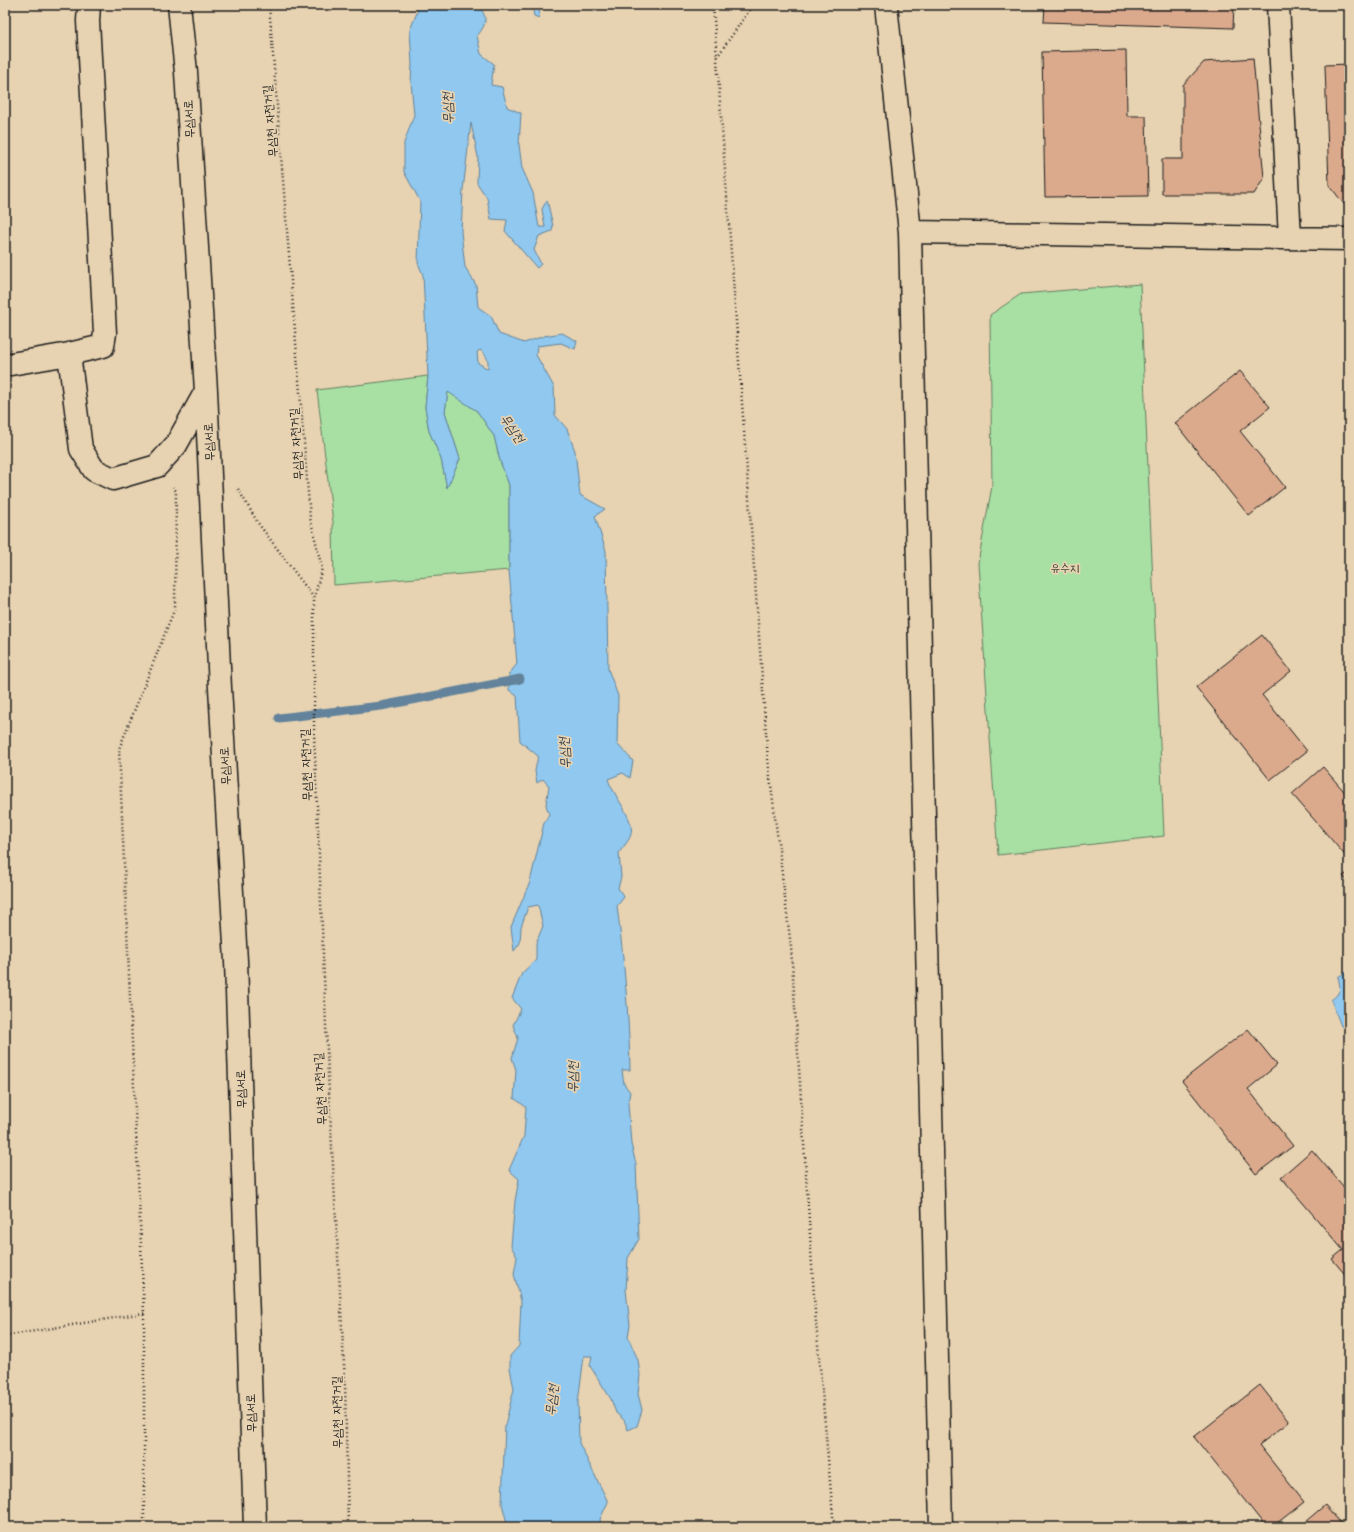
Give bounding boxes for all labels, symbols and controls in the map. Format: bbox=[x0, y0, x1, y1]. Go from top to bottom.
street label: 무심천 자전거길 bbox=[259, 84, 282, 158]
water label: 무심천 bbox=[438, 90, 458, 124]
street label: 무심서로 bbox=[180, 99, 199, 139]
street label: 무심천 자전거길 bbox=[285, 407, 308, 481]
water label: 무심천 bbox=[496, 411, 529, 448]
street label: 무심서로 bbox=[200, 422, 219, 462]
park label: 유수지 bbox=[1051, 560, 1079, 577]
street label: 무심천 자전거길 bbox=[297, 728, 316, 801]
water label: 무심천 bbox=[555, 735, 575, 769]
street label: 무심서로 bbox=[216, 746, 235, 786]
street label: 무심천 자전거길 bbox=[310, 1052, 331, 1126]
water label: 무심천 bbox=[564, 1060, 582, 1093]
street label: 무심서로 bbox=[232, 1069, 251, 1109]
street label: 무심천 자전거길 bbox=[328, 1375, 347, 1448]
water label: 무심천 bbox=[541, 1382, 563, 1417]
street label: 무심서로 bbox=[242, 1393, 261, 1433]

